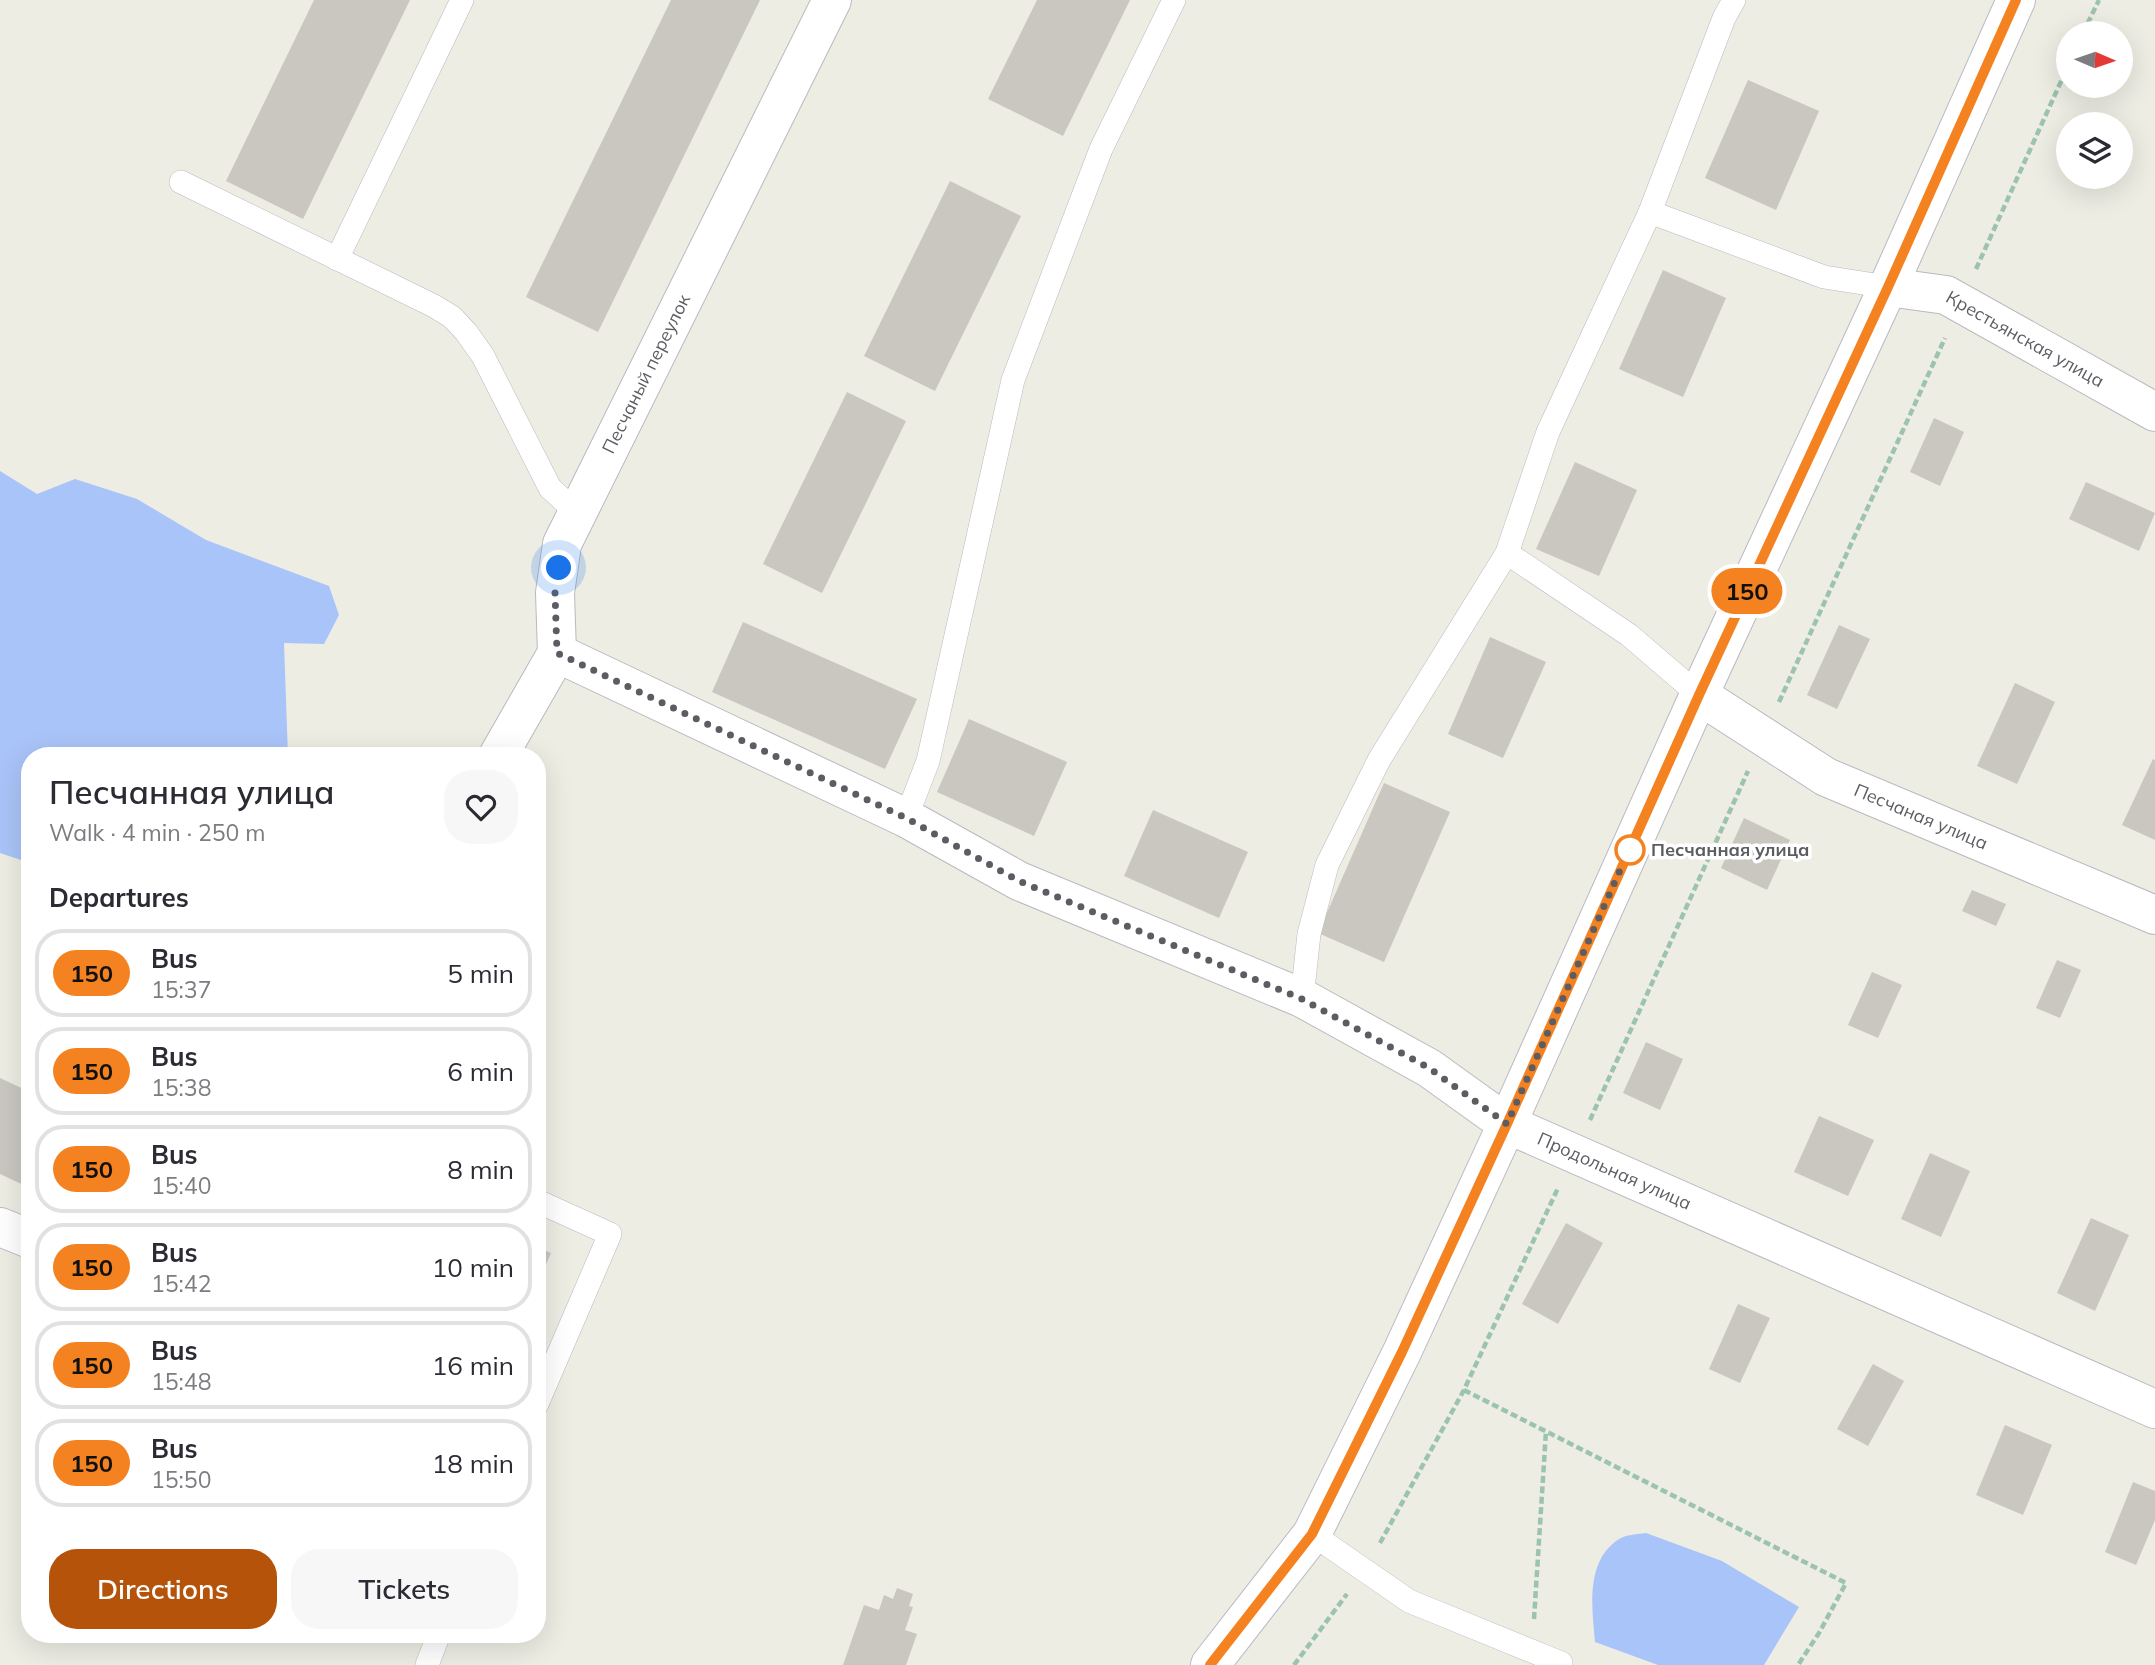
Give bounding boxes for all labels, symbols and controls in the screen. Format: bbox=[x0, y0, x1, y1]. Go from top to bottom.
north arrow bbox=[2056, 21, 2133, 98]
map controls bbox=[2056, 21, 2133, 189]
button: layers bbox=[2056, 112, 2133, 189]
street label: Крестьянская улица bbox=[1942, 285, 2108, 392]
street label: Песчаный переулок bbox=[597, 290, 695, 457]
your location bbox=[541, 550, 576, 585]
line badge: 150 bbox=[1707, 568, 1787, 614]
text: 150 bbox=[1725, 576, 1769, 606]
button: heart bbox=[444, 770, 518, 844]
text: Песчанная улица bbox=[49, 771, 335, 812]
street label: Песчаная улица bbox=[1851, 778, 1991, 855]
text: Walk · 4 min · 250 m bbox=[49, 818, 266, 847]
marker: Песчанная улица bbox=[1615, 835, 1645, 865]
place label: Песчанная улица bbox=[1651, 838, 1809, 861]
text: Departures bbox=[49, 881, 189, 914]
text: Bus bbox=[151, 942, 197, 975]
text: 5 min bbox=[447, 957, 514, 990]
text: 150 bbox=[70, 958, 113, 988]
text: 15:37 bbox=[151, 975, 211, 1004]
text: Bus bbox=[151, 1040, 197, 1073]
text: 6 min bbox=[447, 1055, 514, 1088]
text: 150 bbox=[70, 1056, 113, 1086]
text: 15:38 bbox=[151, 1073, 211, 1102]
street label: Продольная улица bbox=[1534, 1127, 1695, 1215]
text: Bus bbox=[151, 1138, 197, 1171]
text: 8 min bbox=[447, 1153, 514, 1186]
text: 150 bbox=[70, 1154, 113, 1184]
text: 15:40 bbox=[151, 1171, 211, 1200]
text: Bus bbox=[151, 1236, 197, 1269]
text: 10 min bbox=[432, 1251, 514, 1284]
text: 150 bbox=[70, 1252, 113, 1282]
text: 15:42 bbox=[151, 1269, 211, 1298]
text: Bus bbox=[151, 1334, 197, 1367]
text: 16 min bbox=[432, 1349, 514, 1382]
text: 150 bbox=[70, 1350, 113, 1380]
text: 15:48 bbox=[151, 1367, 211, 1396]
text: Bus bbox=[151, 1432, 197, 1465]
text: 18 min bbox=[432, 1447, 514, 1480]
text: 150 bbox=[70, 1448, 113, 1478]
text: 15:50 bbox=[151, 1465, 211, 1494]
button: Directions bbox=[49, 1549, 277, 1629]
button: Tickets bbox=[291, 1549, 518, 1629]

